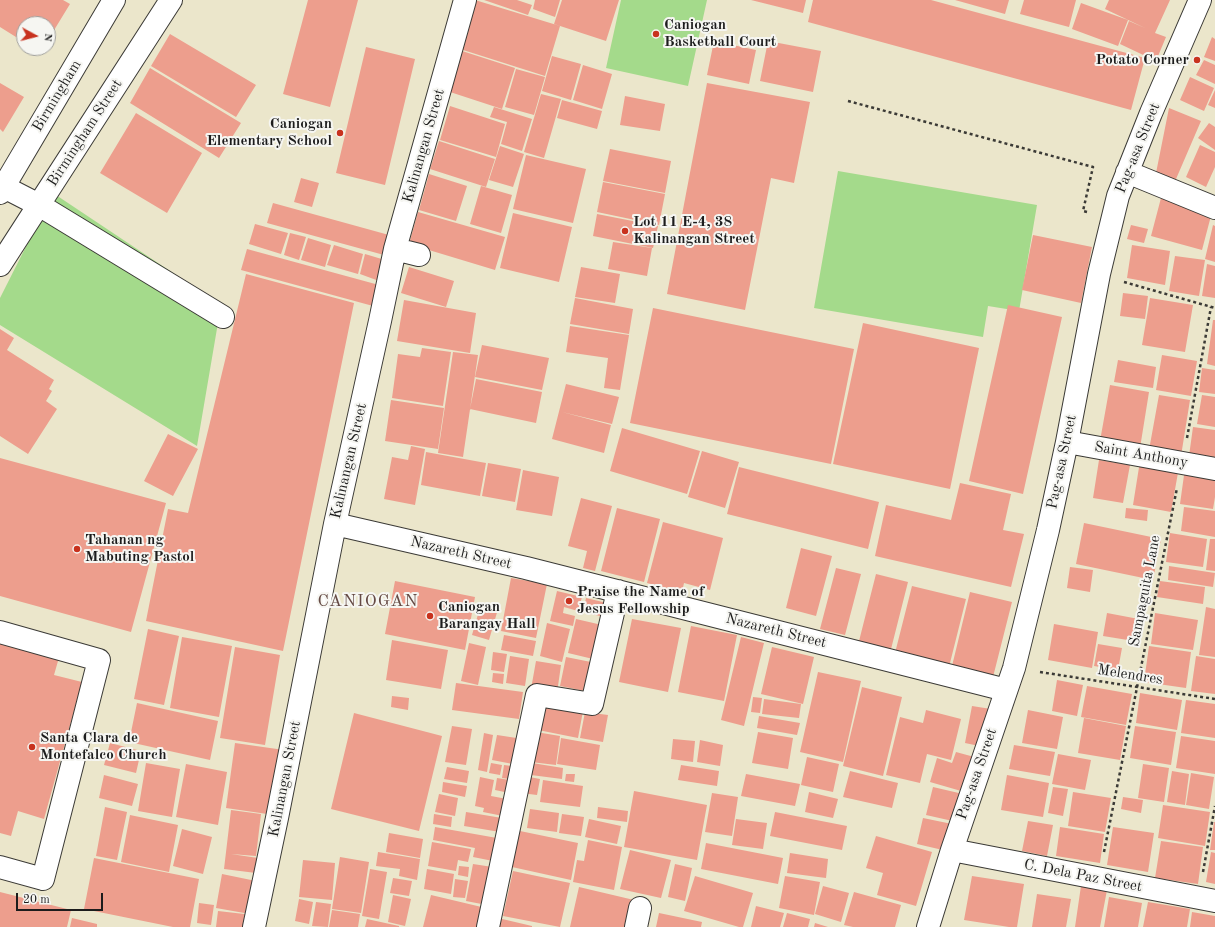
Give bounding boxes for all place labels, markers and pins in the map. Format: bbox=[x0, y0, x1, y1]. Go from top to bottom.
place label: Caniogan Basketball Court bbox=[664, 16, 776, 51]
marker: Caniogan Basketball Court bbox=[651, 29, 661, 39]
place label: Potato Corner bbox=[1095, 51, 1189, 69]
marker: Potato Corner bbox=[1192, 55, 1202, 65]
place label: Caniogan Elementary School bbox=[206, 115, 332, 150]
marker: Caniogan Elementary School bbox=[335, 128, 345, 138]
place label: Lot 11 E-4, 38 Kalinangan Street bbox=[633, 213, 755, 248]
marker: Lot 11 E-4, 38 Kalinangan Street bbox=[620, 226, 630, 236]
place label: Tahanan ng Mabuting Pastol bbox=[85, 531, 194, 566]
marker: Tahanan ng Mabuting Pastol bbox=[72, 544, 82, 554]
place label: Praise the Name of Jesus Fellowship bbox=[577, 583, 704, 618]
marker: Praise the Name of Jesus Fellowship bbox=[564, 596, 574, 606]
place label: Caniogan Barangay Hall bbox=[438, 598, 536, 633]
marker: Caniogan Barangay Hall bbox=[425, 611, 435, 621]
place label: Santa Clara de Montefalco Church bbox=[40, 729, 167, 764]
marker: Santa Clara de Montefalco Church bbox=[27, 742, 37, 752]

